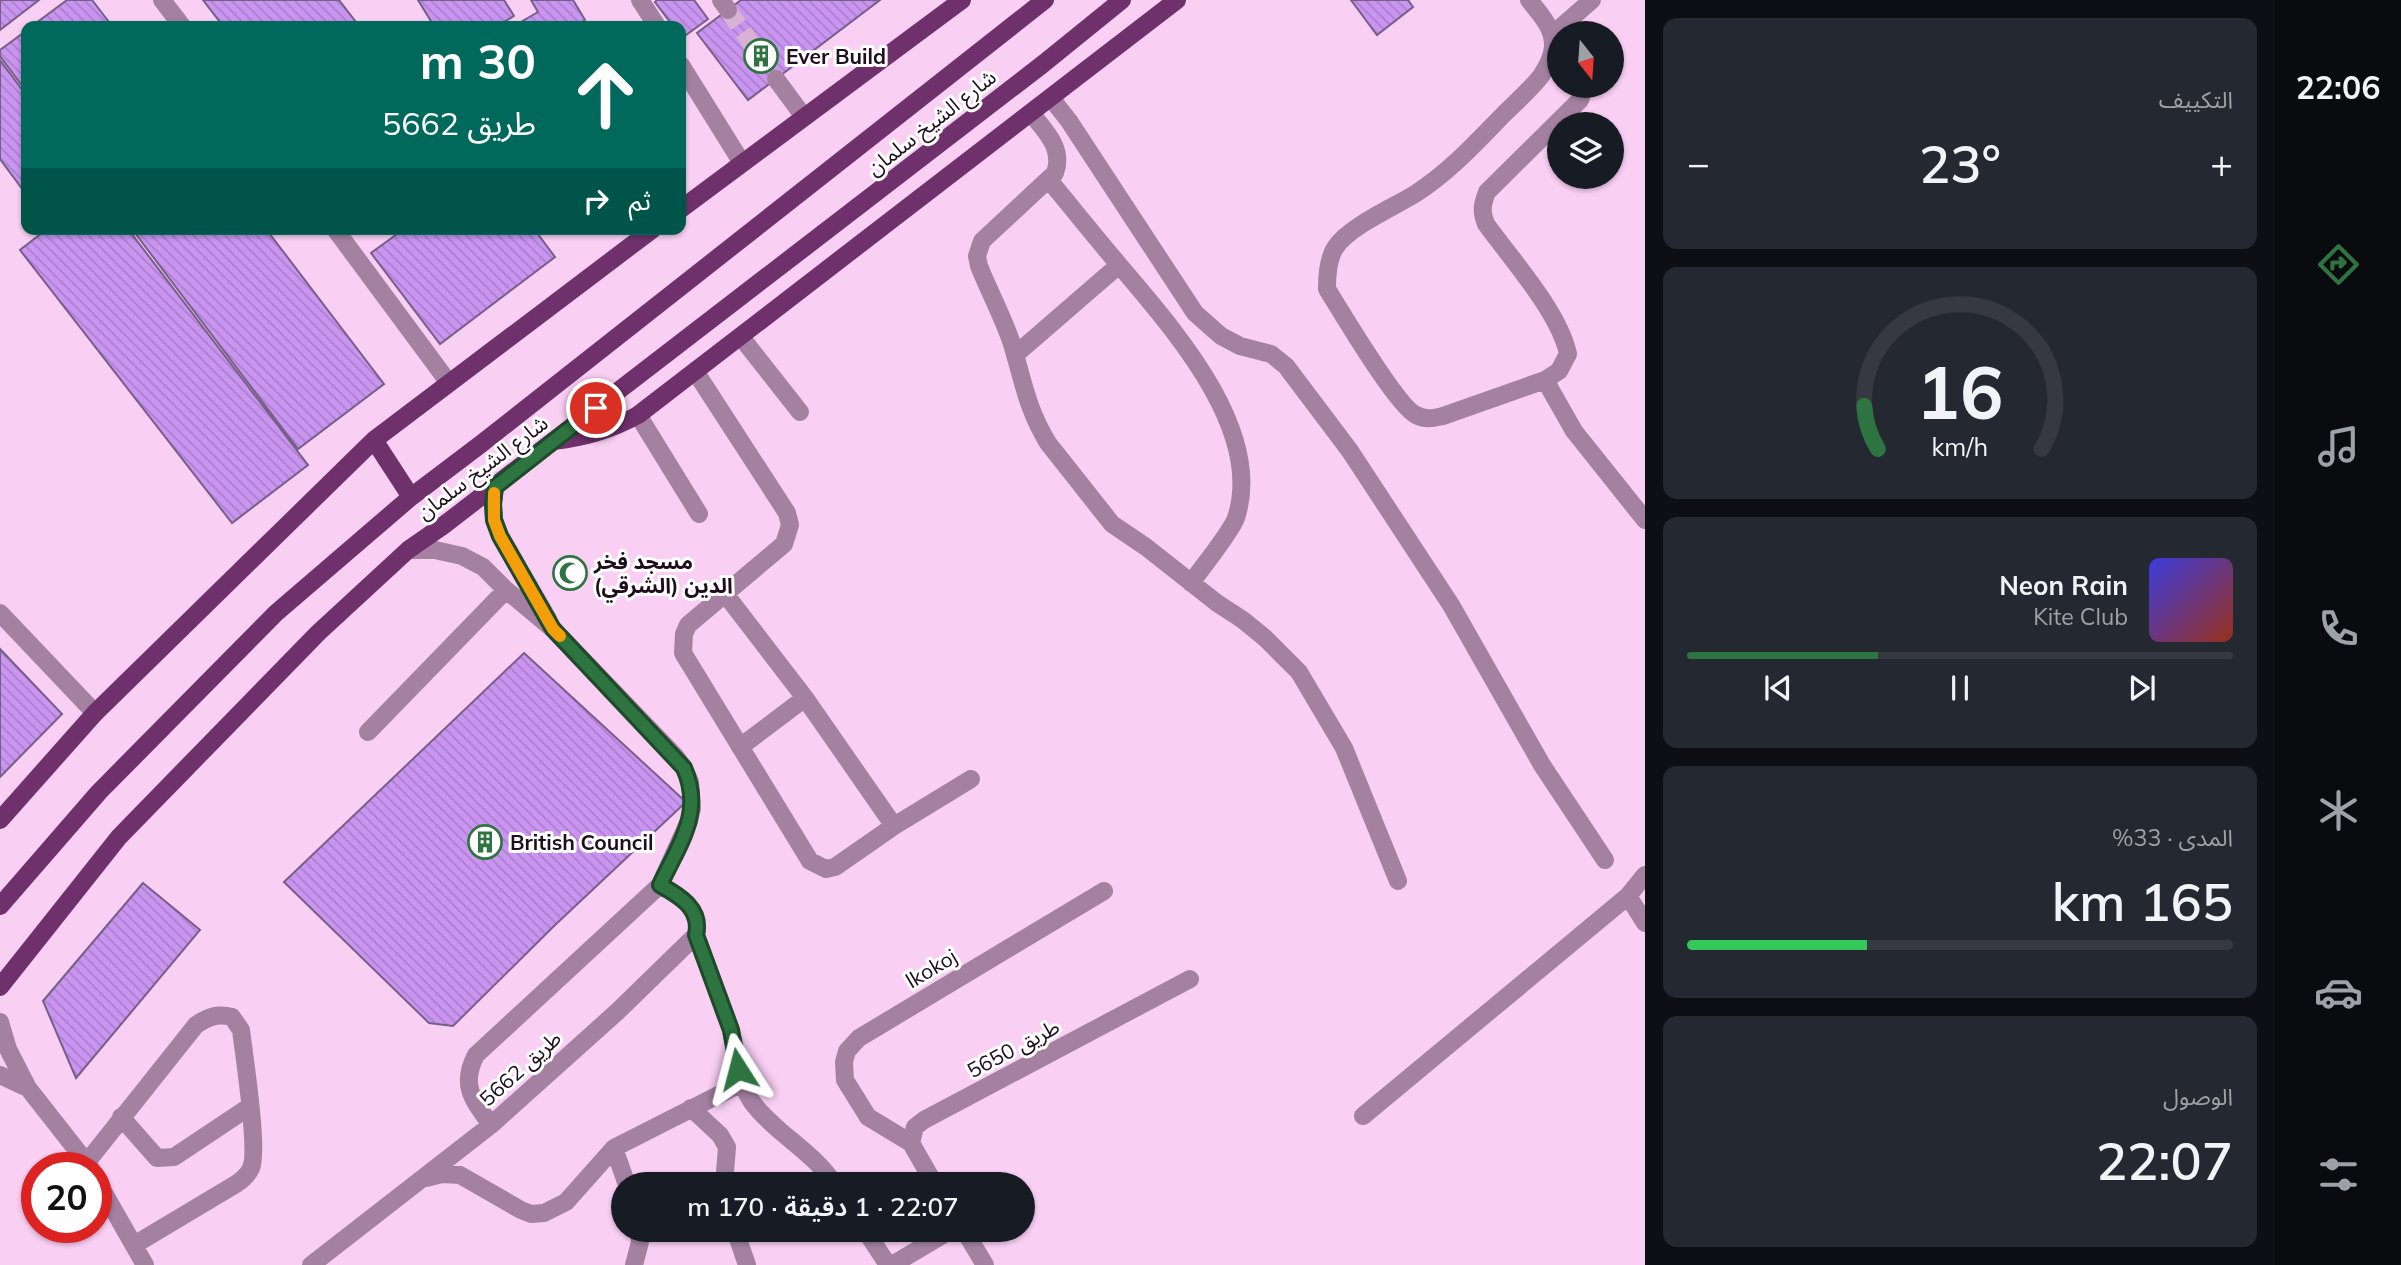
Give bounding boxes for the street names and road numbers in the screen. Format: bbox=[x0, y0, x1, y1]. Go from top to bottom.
street label: شارع الشيخ سلمان bbox=[861, 63, 1003, 183]
street label: شارع الشيخ سلمان bbox=[411, 409, 554, 527]
street label: lkokoj bbox=[901, 943, 961, 993]
street label: طريق 5650 bbox=[962, 1013, 1064, 1084]
street label: طريق 5662 bbox=[474, 1025, 567, 1112]

